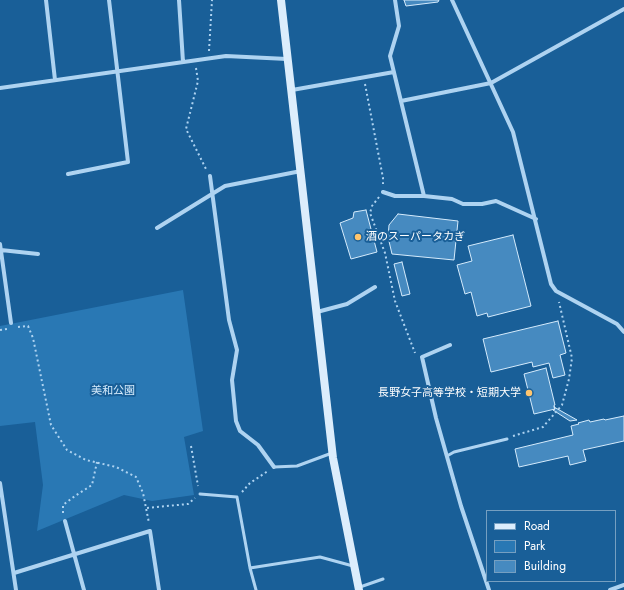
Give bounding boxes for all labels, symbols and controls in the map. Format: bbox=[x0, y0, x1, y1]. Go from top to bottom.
place label: 酒のスーパータカぎ bbox=[366, 230, 465, 244]
marker: 酒のスーパータカぎ bbox=[353, 232, 363, 242]
park label: 美和公園 bbox=[91, 384, 135, 398]
place label: 長野女子高等学校・短期大学 bbox=[378, 386, 521, 400]
marker: 長野女子高等学校・短期大学 bbox=[524, 388, 534, 398]
legend bbox=[486, 510, 616, 582]
text: Road bbox=[524, 517, 550, 535]
text: Park bbox=[524, 537, 545, 555]
text: Building bbox=[524, 557, 566, 575]

